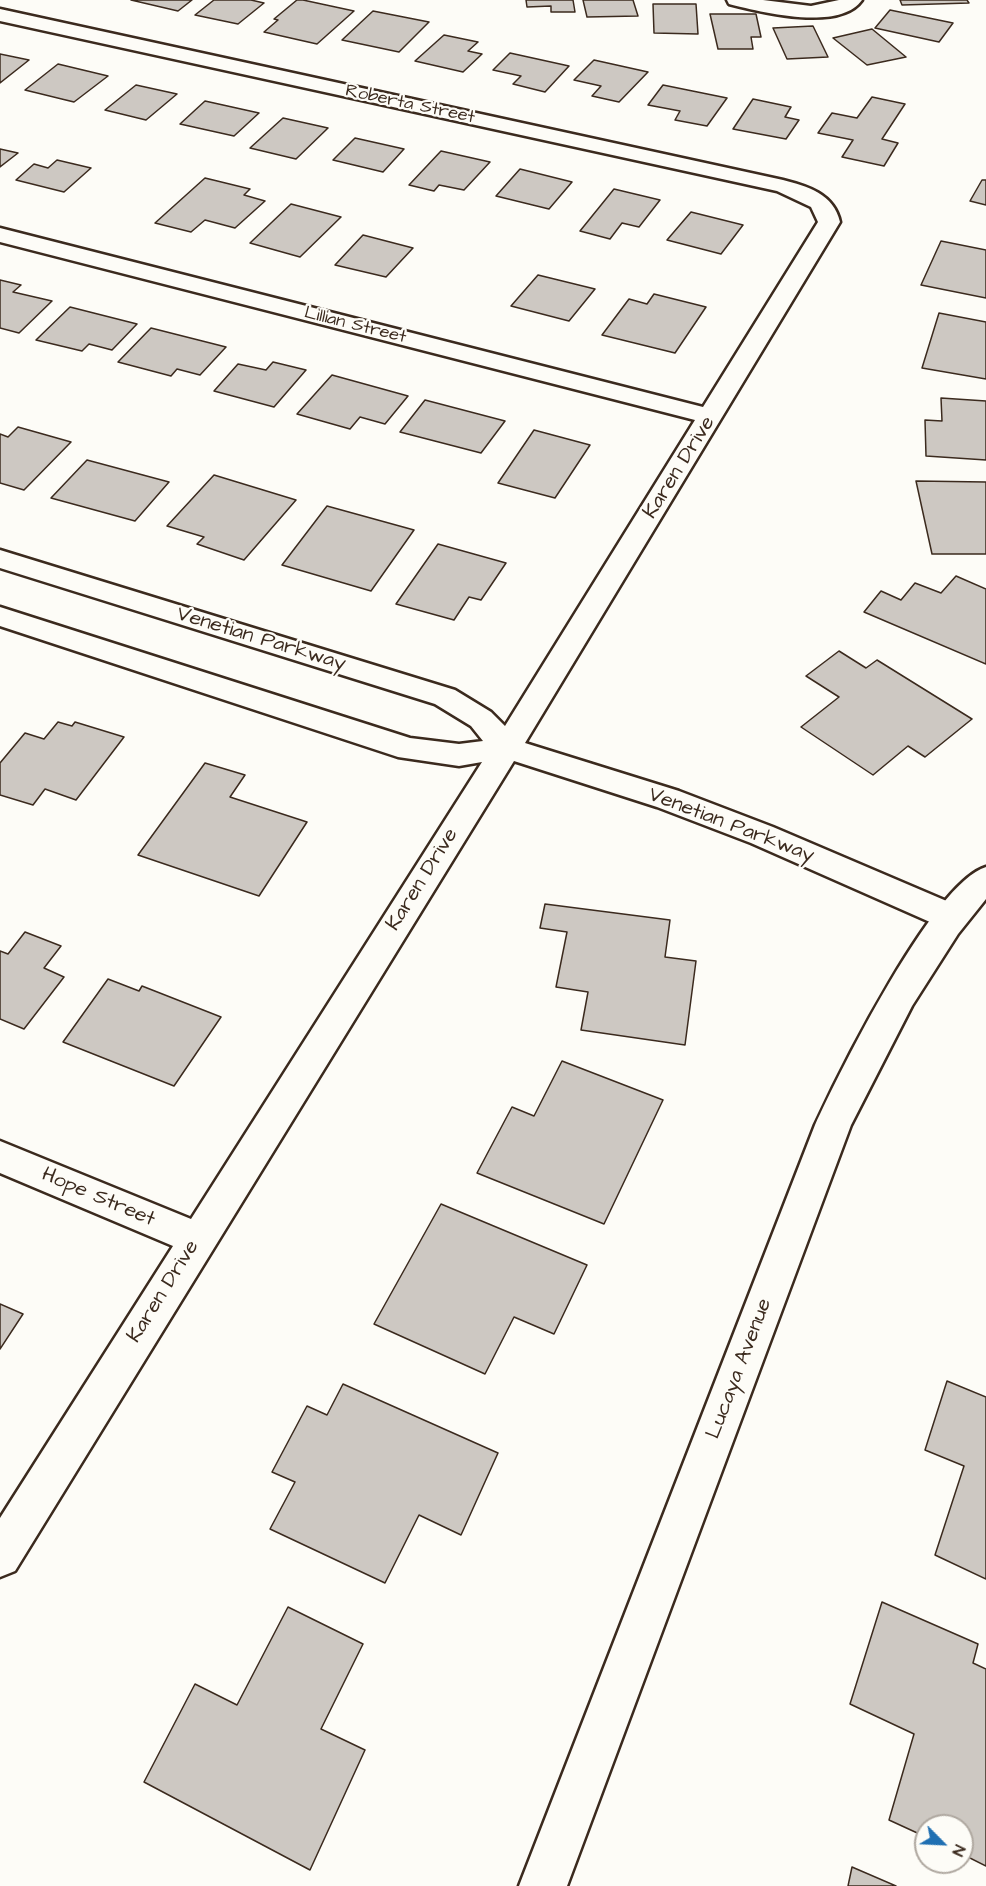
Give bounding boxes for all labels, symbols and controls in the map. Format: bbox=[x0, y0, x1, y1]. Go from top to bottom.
street label: Roberta Street bbox=[343, 81, 477, 129]
street label: Lillian Street bbox=[302, 303, 408, 349]
street label: Karen Drive bbox=[639, 412, 721, 524]
street label: Venetian Parkway bbox=[173, 602, 349, 678]
street label: Venetian Parkway bbox=[645, 783, 817, 869]
street label: Karen Drive bbox=[382, 824, 464, 936]
street label: Hope Street bbox=[37, 1163, 159, 1233]
street label: Karen Drive bbox=[123, 1236, 205, 1348]
street label: Lucaya Avenue bbox=[702, 1295, 778, 1443]
north arrow bbox=[914, 1814, 974, 1874]
text: N bbox=[947, 1841, 971, 1860]

